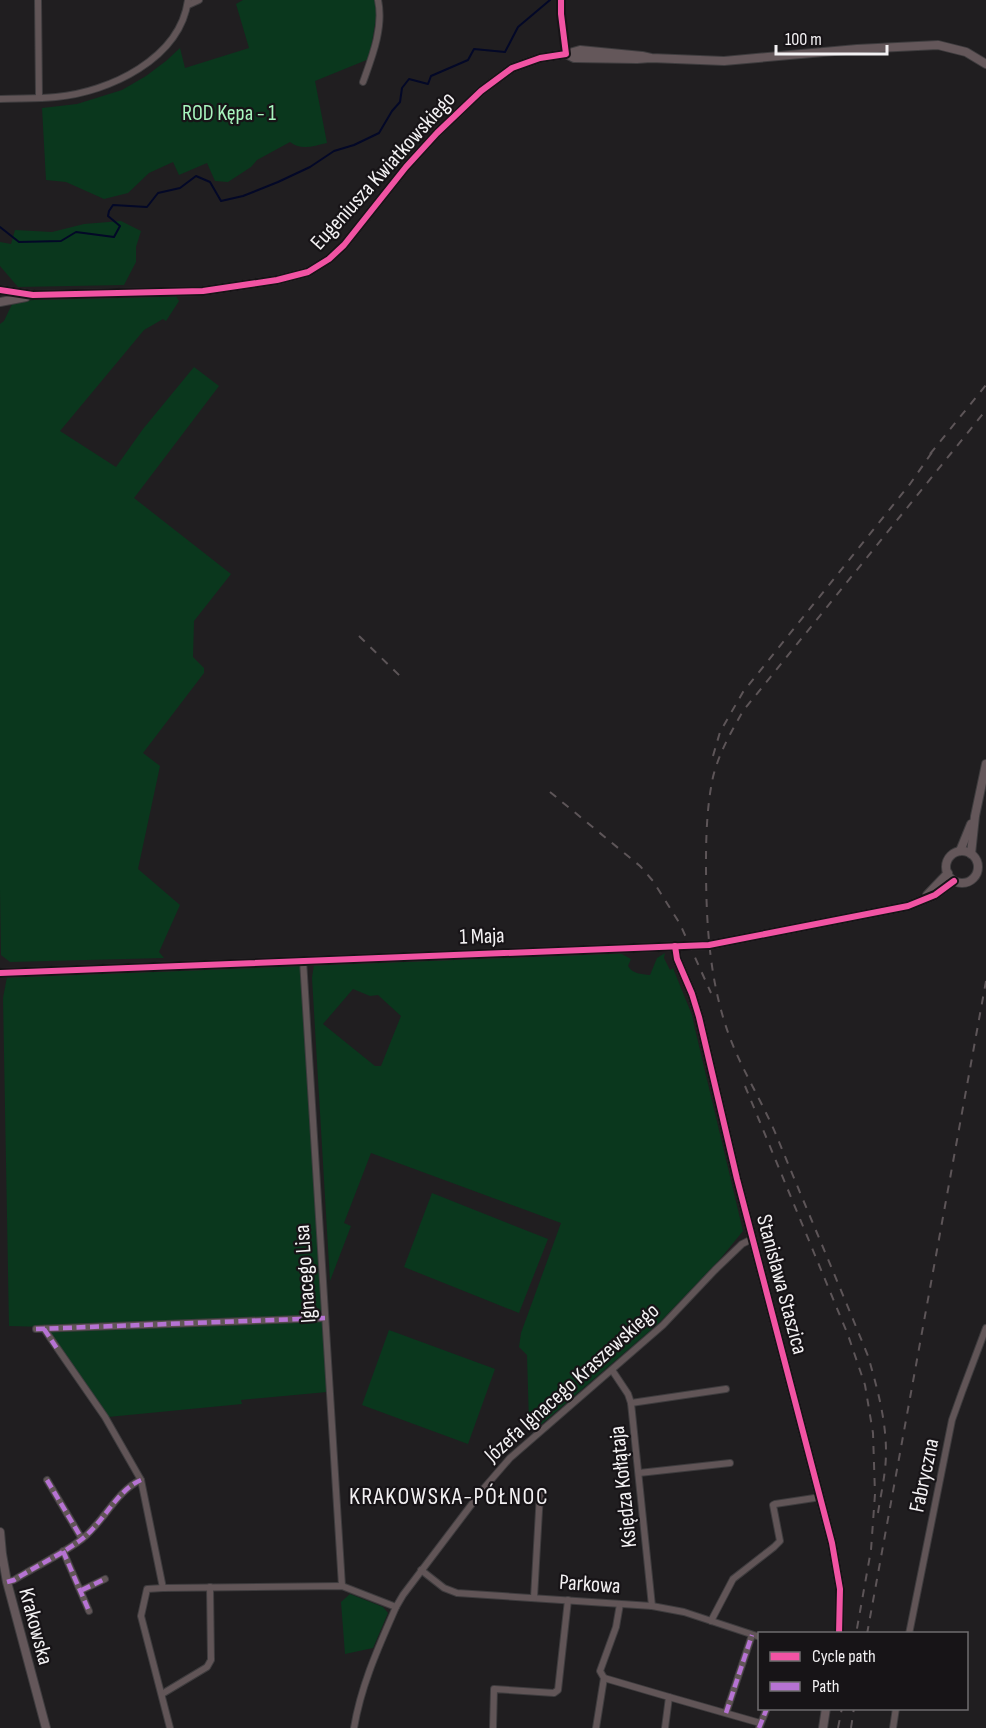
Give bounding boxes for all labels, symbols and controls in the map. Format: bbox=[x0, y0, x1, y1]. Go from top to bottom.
scale bar bbox=[776, 18, 887, 56]
text: 100 m bbox=[785, 29, 822, 50]
street label: Eugeniusza Kwiatkowskiego bbox=[305, 86, 461, 256]
park label: ROD Kępa - 1 bbox=[182, 100, 276, 127]
street label: 1 Maja bbox=[459, 922, 505, 951]
street label: Stanisława Staszica bbox=[750, 1212, 813, 1357]
street label: Ignacego Lisa bbox=[289, 1224, 322, 1324]
street label: Józefa Ignacego Kraszewskiego bbox=[478, 1298, 665, 1469]
street label: Księdza Kołłątaja bbox=[604, 1425, 643, 1549]
street label: Fabryczna bbox=[903, 1436, 945, 1515]
district label: KRAKOWSKA-PÓŁNOC bbox=[349, 1482, 549, 1511]
street label: Parkowa bbox=[558, 1569, 621, 1600]
street label: Krakowska bbox=[12, 1585, 59, 1668]
legend bbox=[758, 1632, 968, 1710]
text: Cycle path bbox=[812, 1646, 876, 1667]
text: Path bbox=[812, 1676, 840, 1697]

